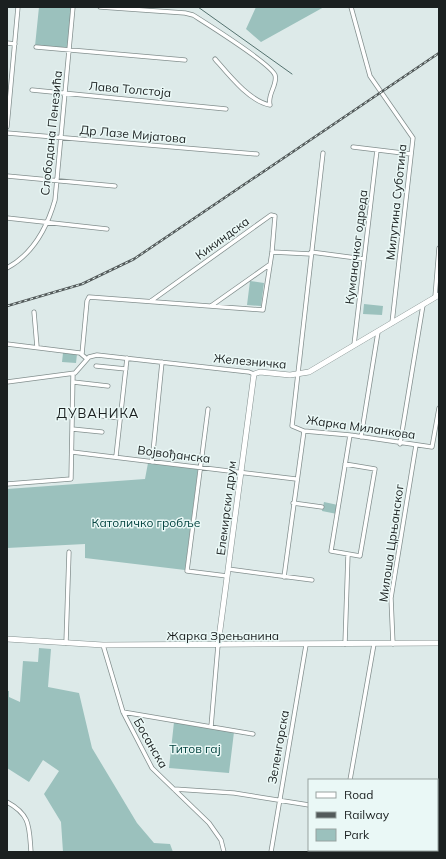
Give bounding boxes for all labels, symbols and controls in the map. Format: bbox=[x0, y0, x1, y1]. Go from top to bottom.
street label: Слободана Пенезића bbox=[37, 70, 65, 196]
street label: Лава Толстоја bbox=[88, 78, 172, 100]
street label: Др Лазе Мијатова bbox=[79, 122, 187, 146]
street label: Милутина Суботина bbox=[382, 143, 410, 261]
street label: Куманачког одреда bbox=[342, 189, 370, 305]
street label: Кикиндска bbox=[192, 213, 252, 263]
street label: Железничка bbox=[213, 350, 287, 372]
district label: ДУВАНИКА bbox=[57, 405, 139, 421]
street label: Жарка Миланкова bbox=[306, 412, 416, 442]
street label: Војвођанска bbox=[137, 442, 211, 466]
street label: Елемирски друм bbox=[213, 460, 239, 556]
street label: Милоша Црњанског bbox=[375, 482, 407, 603]
park label: Католичко гробље bbox=[92, 515, 201, 530]
street label: Жарка Зрењанина bbox=[167, 628, 279, 643]
street label: Зеленгорска bbox=[264, 709, 292, 785]
street label: Босанска bbox=[131, 715, 171, 771]
park label: Титов гај bbox=[169, 741, 221, 756]
legend bbox=[308, 779, 438, 851]
text: Road bbox=[344, 787, 373, 802]
text: Railway bbox=[344, 807, 390, 822]
text: Park bbox=[344, 827, 370, 842]

